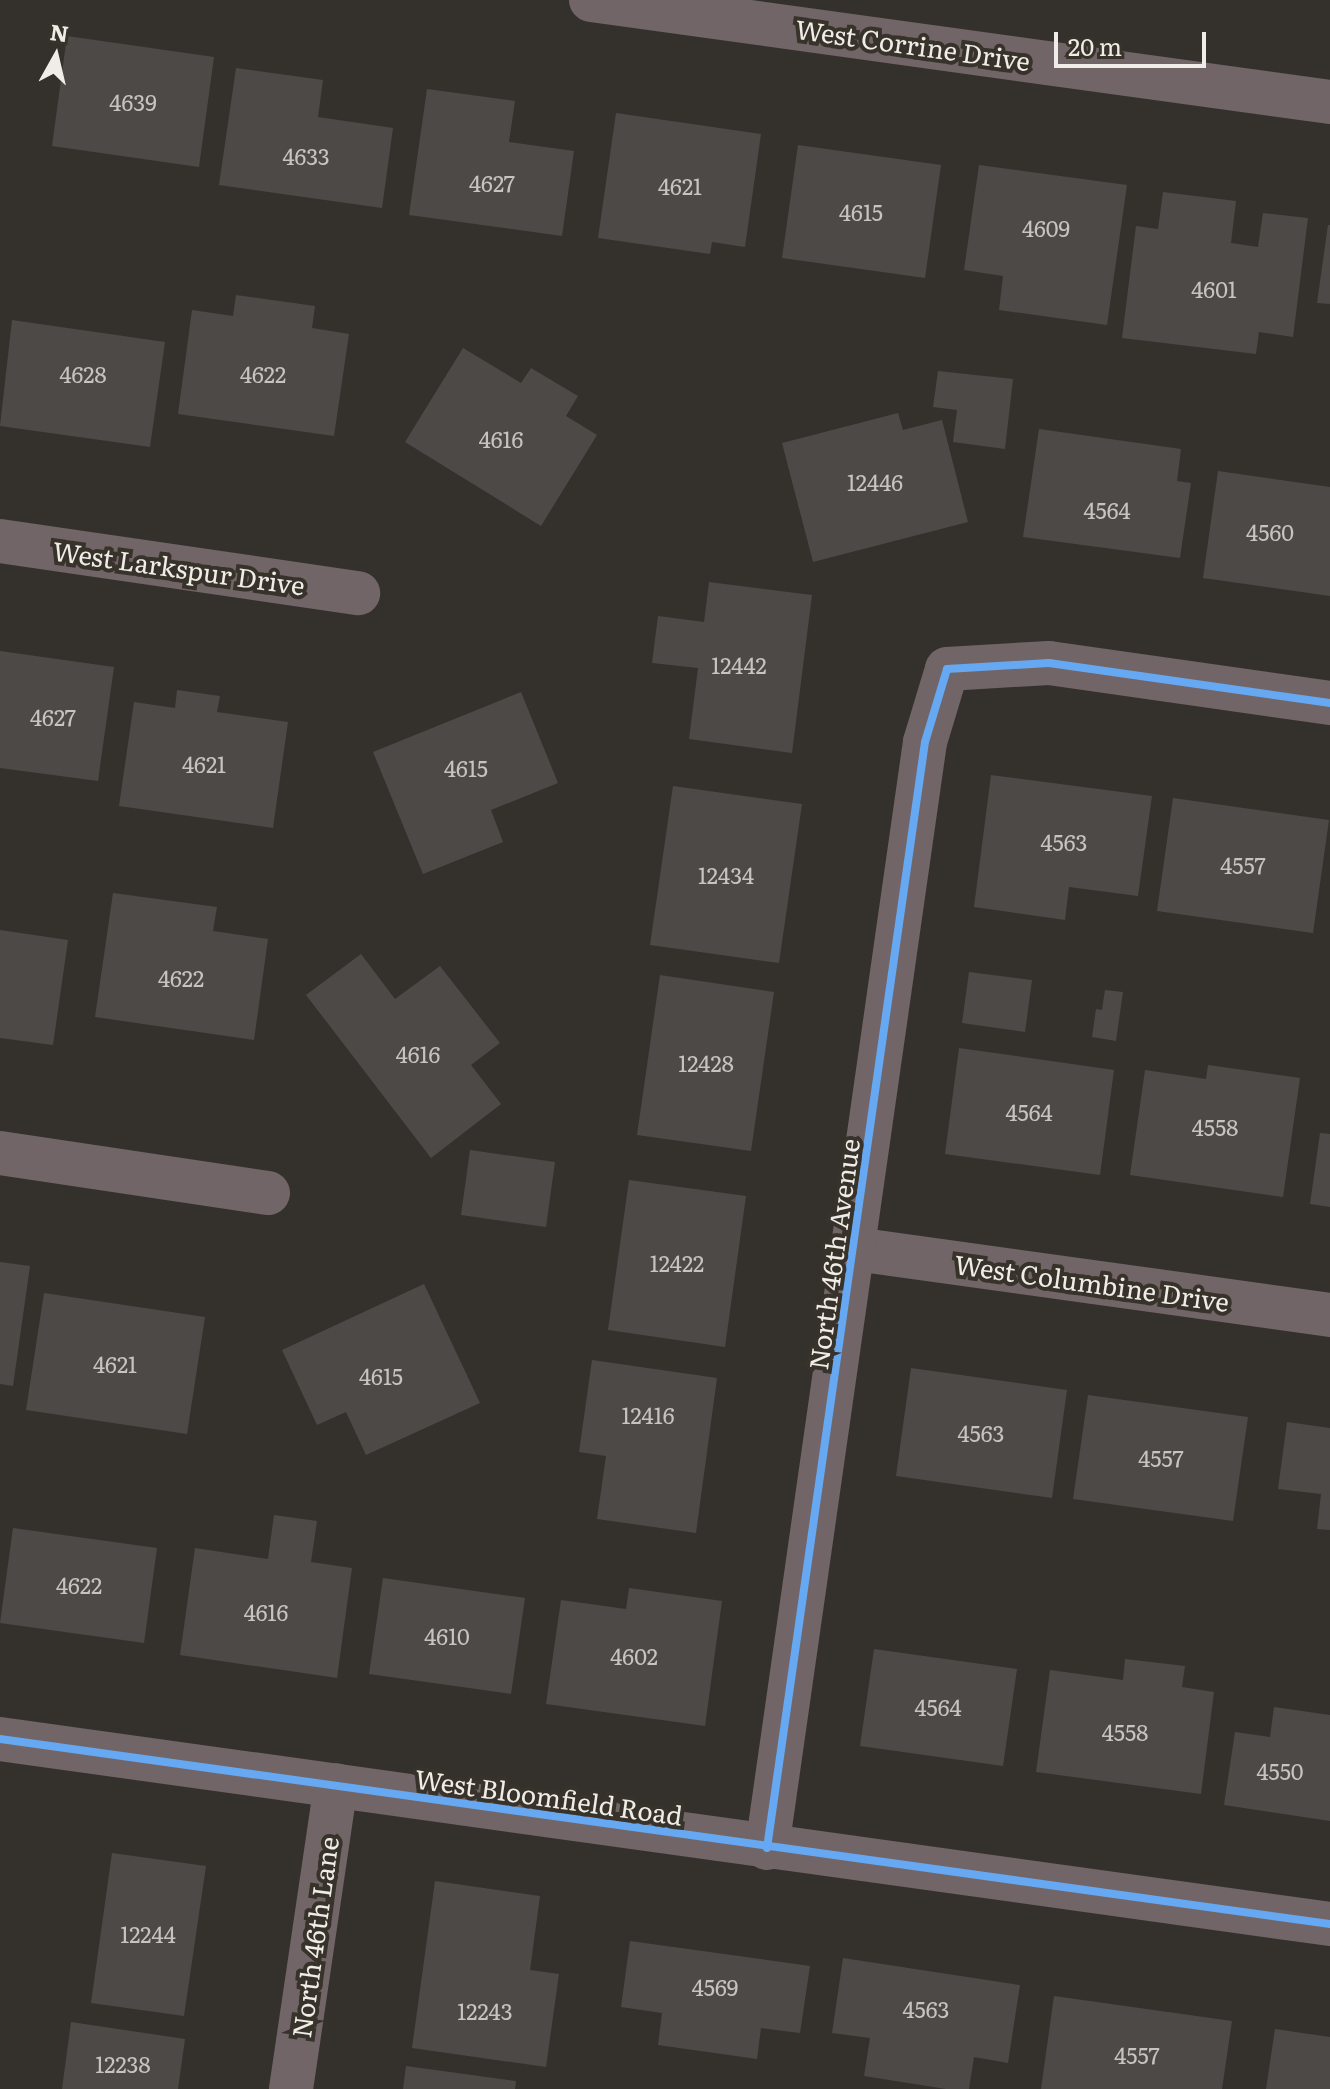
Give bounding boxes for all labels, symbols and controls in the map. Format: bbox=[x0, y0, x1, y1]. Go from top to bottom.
street label: West Corrine Drive bbox=[794, 12, 1032, 76]
text: N bbox=[48, 14, 71, 49]
north arrow bbox=[16, 16, 96, 96]
scale bar bbox=[1058, 16, 1210, 66]
text: 20 m bbox=[1068, 28, 1122, 63]
house number: 4639 bbox=[109, 89, 157, 115]
house number: 4633 bbox=[282, 143, 330, 169]
house number: 4627 bbox=[469, 170, 515, 196]
house number: 4621 bbox=[658, 173, 702, 199]
house number: 4615 bbox=[839, 199, 883, 225]
house number: 4609 bbox=[1022, 215, 1070, 241]
house number: 4601 bbox=[1191, 276, 1237, 302]
house number: 4628 bbox=[59, 361, 107, 387]
house number: 4622 bbox=[240, 361, 286, 387]
house number: 4616 bbox=[479, 426, 523, 452]
house number: 12446 bbox=[847, 469, 903, 495]
house number: 4564 bbox=[1083, 497, 1131, 523]
house number: 4560 bbox=[1246, 519, 1294, 545]
street label: West Larkspur Drive bbox=[51, 534, 307, 600]
house number: 12442 bbox=[711, 652, 767, 678]
house number: 4627 bbox=[30, 704, 76, 730]
house number: 4621 bbox=[182, 751, 226, 777]
house number: 4615 bbox=[444, 755, 488, 781]
house number: 4563 bbox=[1040, 829, 1088, 855]
house number: 4557 bbox=[1220, 852, 1266, 878]
house number: 12434 bbox=[698, 862, 754, 888]
house number: 4622 bbox=[158, 965, 204, 991]
house number: 4616 bbox=[396, 1041, 440, 1067]
house number: 12428 bbox=[678, 1050, 734, 1076]
house number: 4564 bbox=[1005, 1099, 1053, 1125]
house number: 4558 bbox=[1192, 1114, 1238, 1140]
street label: North 46th Avenue bbox=[801, 1136, 865, 1372]
street label: West Columbine Drive bbox=[953, 1247, 1231, 1317]
house number: 12422 bbox=[650, 1250, 704, 1276]
house number: 4621 bbox=[93, 1351, 137, 1377]
house number: 4615 bbox=[359, 1363, 403, 1389]
house number: 12416 bbox=[622, 1402, 674, 1428]
house number: 4563 bbox=[957, 1420, 1005, 1446]
house number: 4557 bbox=[1138, 1445, 1184, 1471]
house number: 4622 bbox=[56, 1572, 102, 1598]
house number: 4616 bbox=[244, 1599, 288, 1625]
house number: 4610 bbox=[424, 1623, 470, 1649]
house number: 4602 bbox=[610, 1643, 658, 1669]
house number: 4564 bbox=[914, 1694, 962, 1720]
house number: 4558 bbox=[1102, 1719, 1148, 1745]
house number: 4550 bbox=[1256, 1758, 1304, 1784]
street label: West Bloomfield Road bbox=[413, 1762, 685, 1830]
street label: North 46th Lane bbox=[284, 1834, 344, 2040]
house number: 12244 bbox=[120, 1921, 176, 1947]
house number: 4569 bbox=[692, 1974, 738, 2000]
house number: 4563 bbox=[902, 1996, 950, 2022]
house number: 12243 bbox=[457, 1998, 513, 2024]
house number: 4557 bbox=[1114, 2042, 1160, 2068]
house number: 12238 bbox=[95, 2051, 151, 2077]

